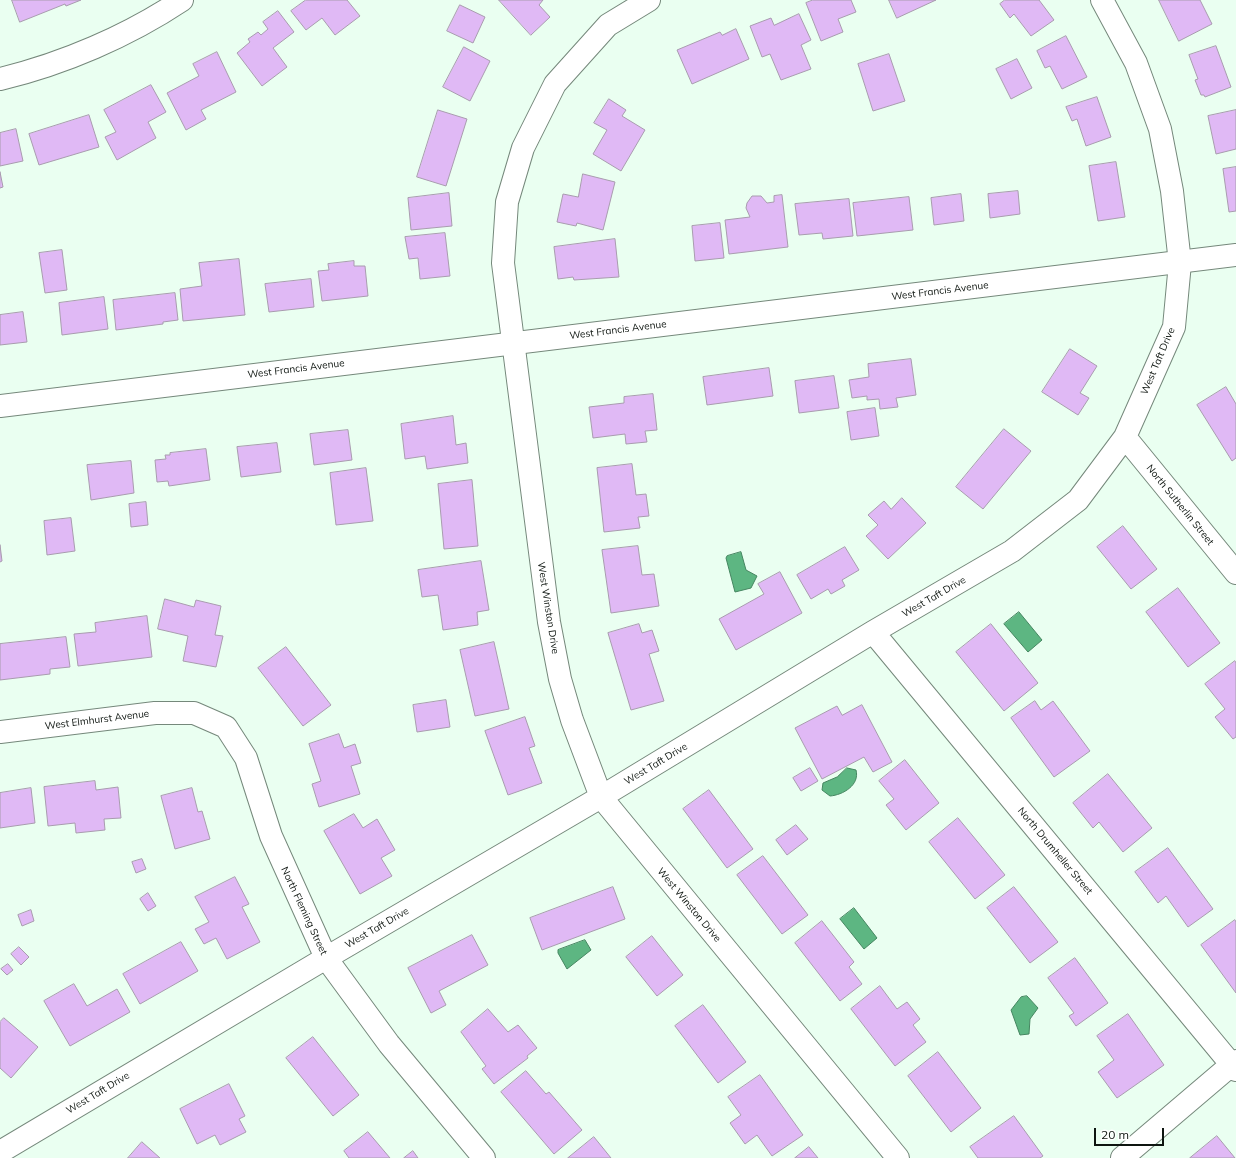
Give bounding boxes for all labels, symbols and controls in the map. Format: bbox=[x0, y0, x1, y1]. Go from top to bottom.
street label: West Francis Avenue bbox=[891, 279, 989, 303]
street label: West Francis Avenue bbox=[569, 318, 667, 342]
street label: West Taft Drive bbox=[1138, 326, 1178, 396]
street label: West Francis Avenue bbox=[247, 357, 345, 381]
street label: North Sutherlin Street bbox=[1144, 462, 1216, 548]
street label: West Winston Drive bbox=[535, 561, 561, 655]
street label: West Taft Drive bbox=[900, 574, 968, 620]
street label: West Elmhurst Avenue bbox=[44, 708, 150, 732]
street label: West Taft Drive bbox=[622, 740, 690, 788]
street label: North Drumheller Street bbox=[1015, 805, 1095, 897]
street label: North Fleming Street bbox=[278, 865, 330, 957]
street label: West Winston Drive bbox=[654, 866, 724, 944]
street label: West Taft Drive bbox=[343, 905, 411, 951]
street label: West Taft Drive bbox=[64, 1069, 132, 1117]
scale bar bbox=[1096, 1120, 1166, 1146]
text: 20 m bbox=[1101, 1127, 1129, 1142]

